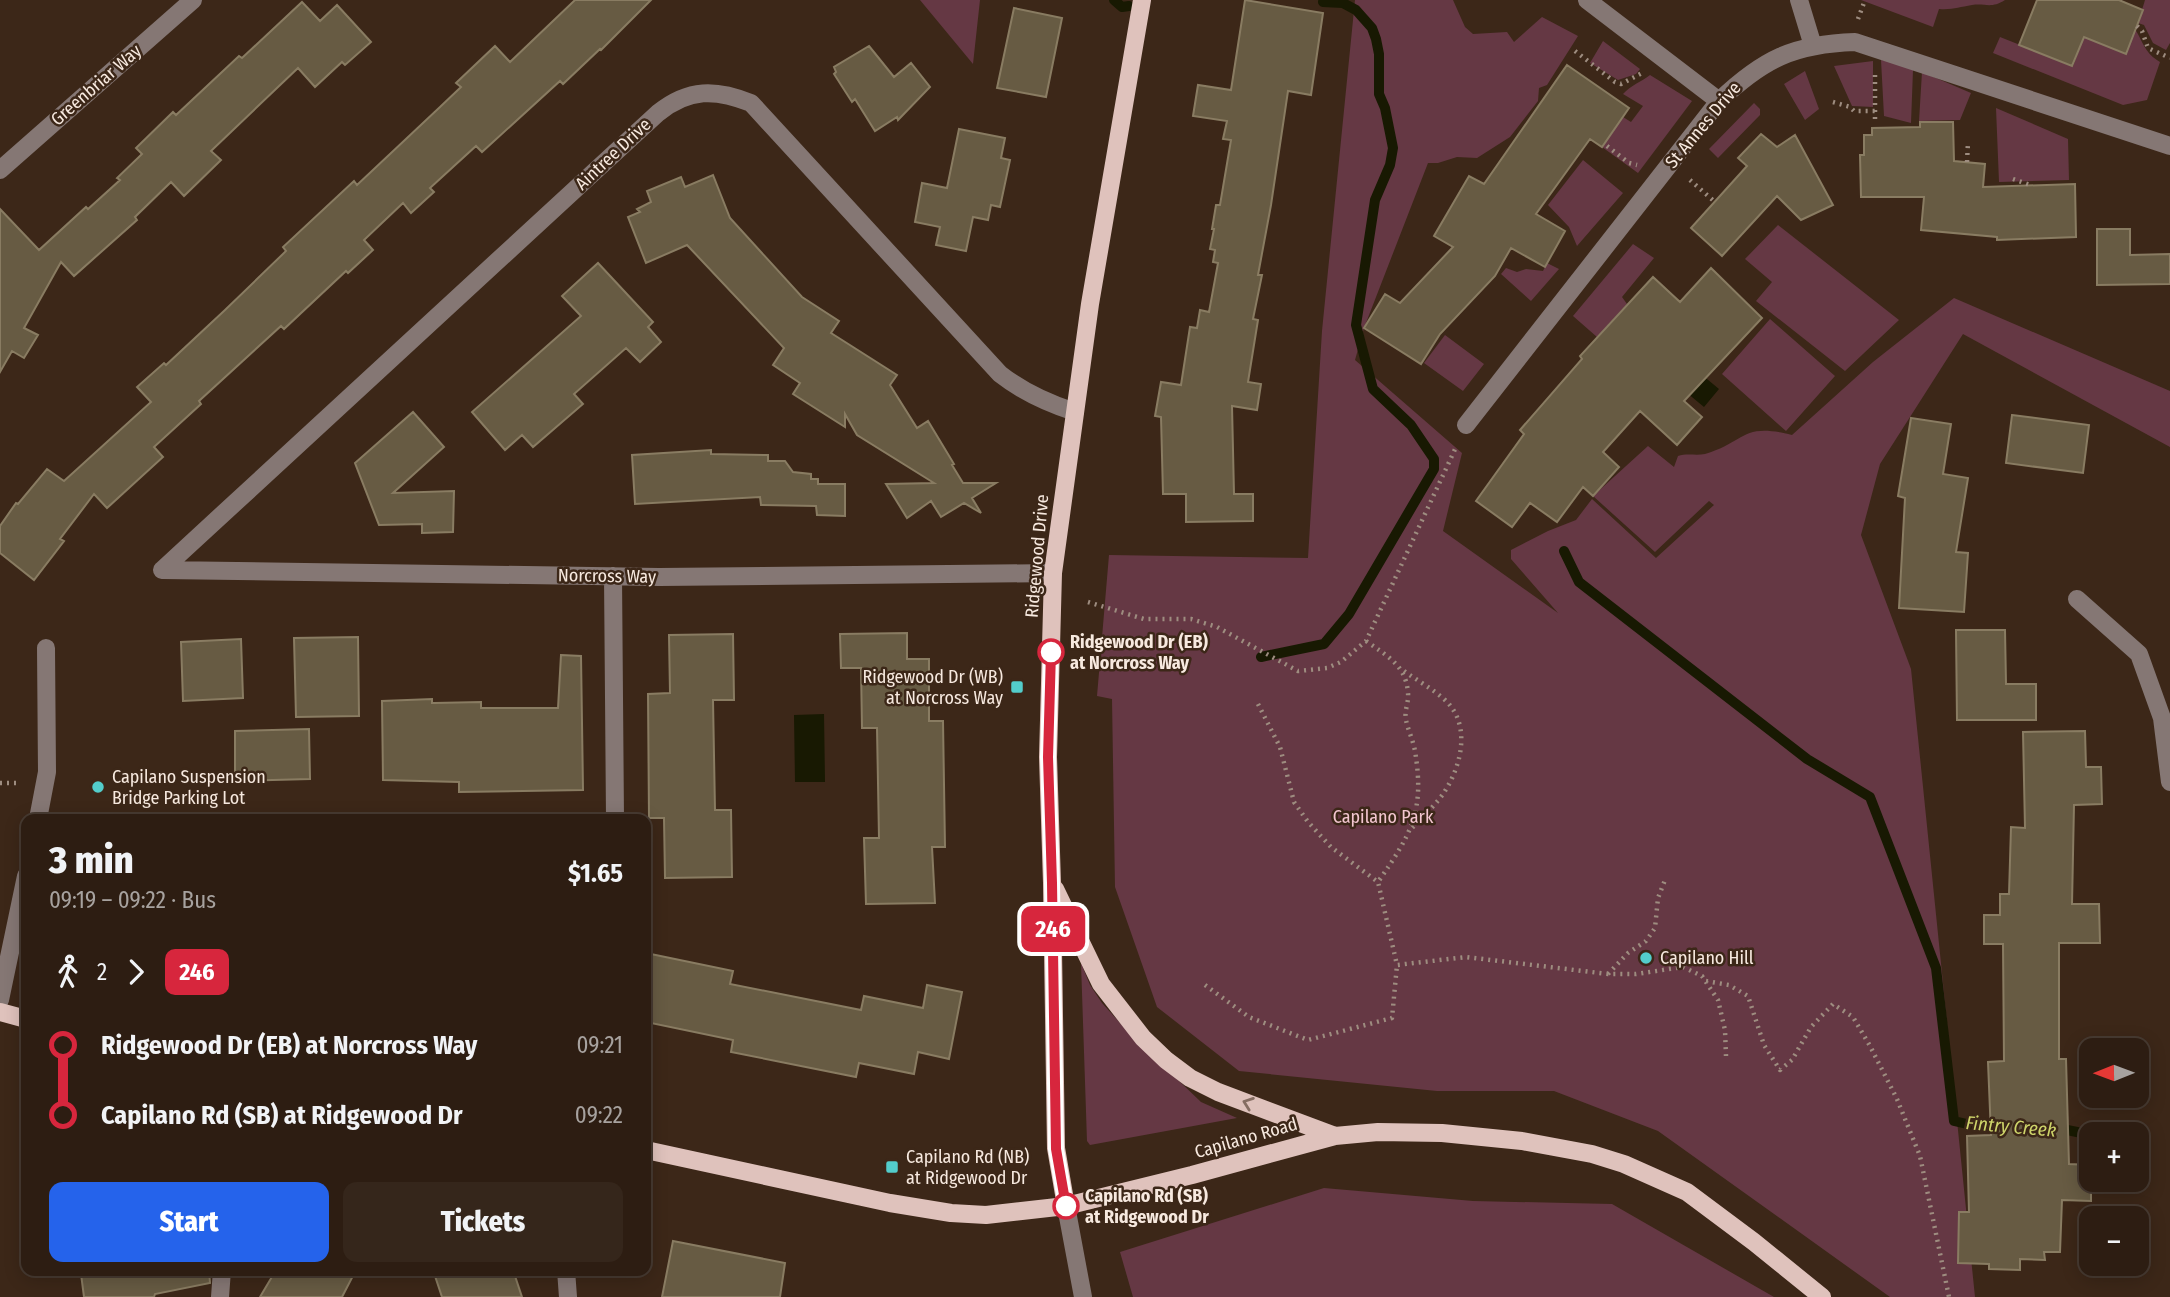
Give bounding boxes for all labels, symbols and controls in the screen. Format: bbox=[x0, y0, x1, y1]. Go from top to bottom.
street label: Greenbriar Way bbox=[46, 40, 146, 130]
street label: St Annes Drive bbox=[1660, 77, 1746, 173]
street label: Aintree Drive bbox=[571, 113, 655, 195]
street label: Ridgewood Drive bbox=[1021, 493, 1053, 619]
street label: Norcross Way bbox=[558, 564, 656, 588]
place label: Ridgewood Dr (EB) at Norcross Way bbox=[1070, 631, 1208, 674]
marker: Ridgewood Dr (EB) at Norcross Way bbox=[1038, 639, 1064, 665]
place label: Ridgewood Dr (WB) at Norcross Way bbox=[862, 666, 1003, 709]
marker: Ridgewood Dr (WB) at Norcross Way bbox=[1009, 679, 1025, 695]
place label: Capilano Suspension Bridge Parking Lot bbox=[112, 766, 266, 809]
marker: Capilano Suspension Bridge Parking Lot bbox=[90, 779, 106, 795]
park label: Capilano Park bbox=[1333, 806, 1434, 828]
text: 3 min bbox=[49, 837, 133, 883]
text: $1.65 bbox=[568, 858, 623, 889]
text: 09:19 – 09:22 · Bus bbox=[49, 886, 216, 914]
line badge: 246 bbox=[1013, 906, 1093, 952]
text: 246 bbox=[1035, 915, 1071, 943]
place label: Capilano Hill bbox=[1660, 947, 1754, 969]
marker: Capilano Hill bbox=[1638, 950, 1654, 966]
icon: walk bbox=[49, 953, 87, 991]
icon: forward bbox=[117, 953, 155, 991]
text: 2 bbox=[97, 958, 107, 986]
text: 246 bbox=[179, 958, 215, 986]
text: Ridgewood Dr (EB) at Norcross Way bbox=[101, 1030, 477, 1061]
text: 09:21 bbox=[577, 1031, 623, 1059]
north arrow bbox=[2079, 1038, 2149, 1108]
map controls bbox=[2079, 1038, 2149, 1276]
one-way arrow bbox=[1243, 1097, 1255, 1111]
text: Capilano Rd (SB) at Ridgewood Dr bbox=[101, 1100, 463, 1131]
text: 09:22 bbox=[575, 1101, 623, 1129]
water label: Fintry Creek bbox=[1965, 1111, 2057, 1142]
street label: Capilano Road bbox=[1192, 1113, 1300, 1163]
button: + bbox=[2079, 1122, 2149, 1192]
place label: Capilano Rd (NB) at Ridgewood Dr bbox=[906, 1146, 1029, 1189]
marker: Capilano Rd (NB) at Ridgewood Dr bbox=[884, 1159, 900, 1175]
button: Start bbox=[49, 1182, 329, 1262]
button: Tickets bbox=[343, 1182, 623, 1262]
place label: Capilano Rd (SB) at Ridgewood Dr bbox=[1085, 1185, 1209, 1228]
marker: Capilano Rd (SB) at Ridgewood Dr bbox=[1053, 1193, 1079, 1219]
button: − bbox=[2079, 1206, 2149, 1276]

